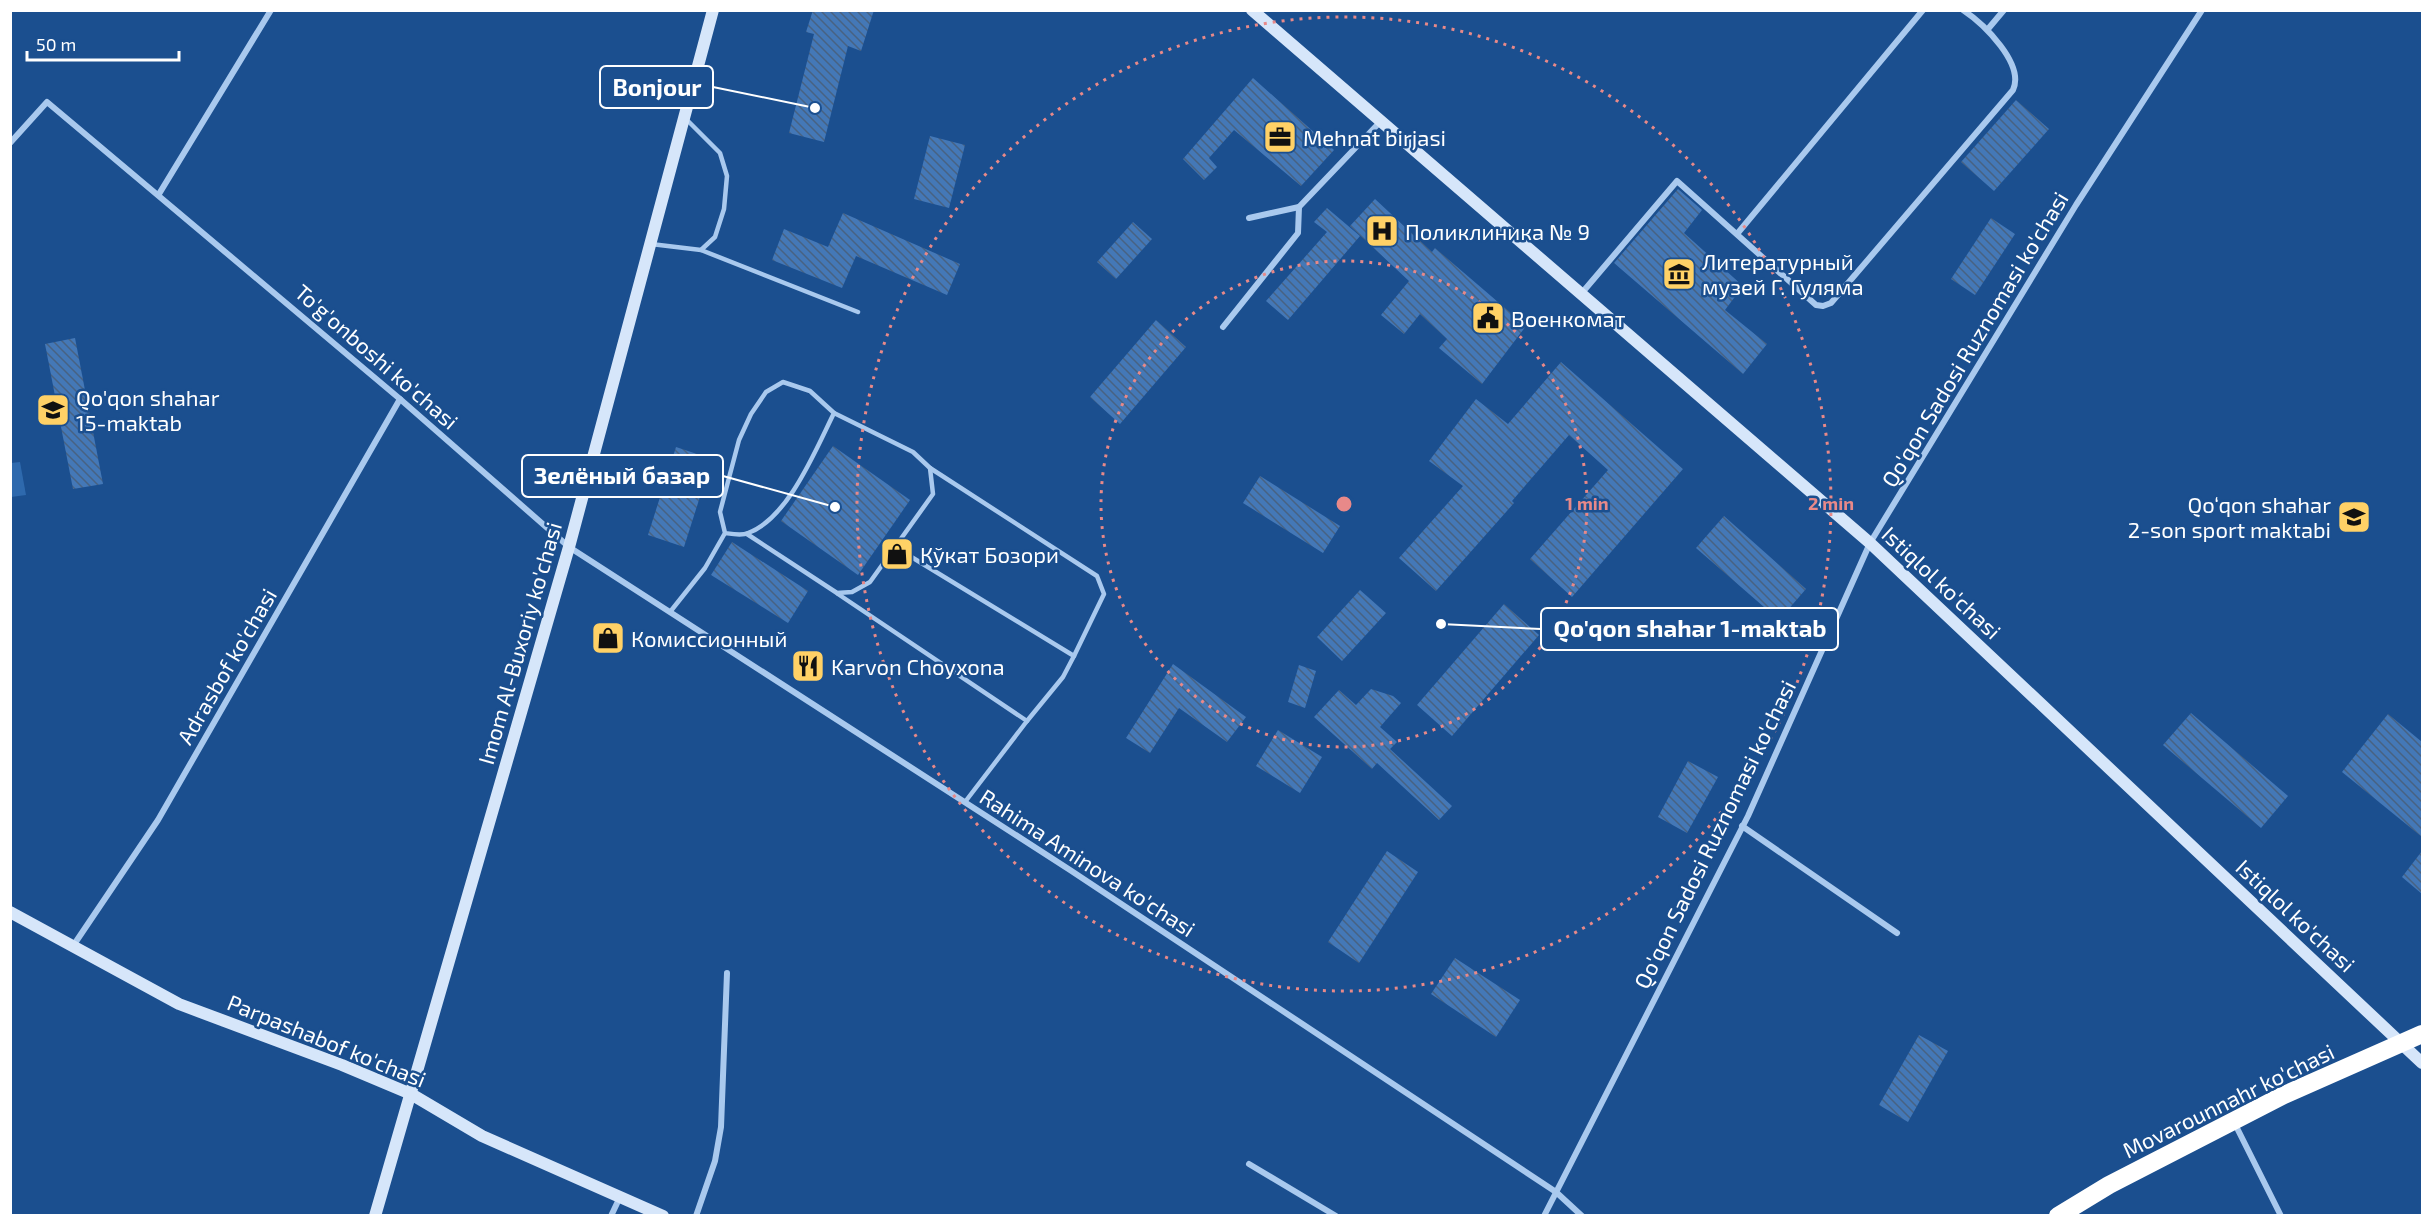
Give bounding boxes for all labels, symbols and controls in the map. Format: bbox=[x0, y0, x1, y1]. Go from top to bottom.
scale bar bbox=[27, 24, 178, 62]
text: 50 m bbox=[36, 33, 76, 55]
callout: Bonjour bbox=[600, 66, 713, 108]
text: Bonjour bbox=[612, 72, 702, 101]
office icon: Mehnat birjasi bbox=[1262, 119, 1298, 155]
place label: Mehnat birjasi bbox=[1303, 124, 1446, 151]
street label: Qo'qon Sadosi Ruznomasi ko'chasi bbox=[1875, 187, 2074, 492]
hospital icon: Поликлиника № 9 bbox=[1364, 213, 1400, 249]
place label: Поликлиника № 9 bbox=[1405, 218, 1590, 244]
place label: Литературный музей Г. Гуляма bbox=[1702, 248, 1864, 300]
museum icon: Литературный музей Г. Гуляма bbox=[1661, 256, 1697, 292]
street label: To'g'onboshi ko'chasi bbox=[290, 278, 464, 434]
public building icon: Военкомат bbox=[1470, 300, 1506, 336]
place label: Военкомат bbox=[1511, 305, 1626, 331]
place label: Qo'qon shahar 15-maktab bbox=[76, 384, 220, 435]
school or university icon: Qo'qon shahar 15-maktab bbox=[35, 392, 71, 428]
callout: Зелёный базар bbox=[522, 455, 723, 497]
text: Зелёный базар bbox=[534, 460, 710, 489]
place label: Qo‘qon shahar 2-son sport maktabi bbox=[2128, 491, 2331, 542]
text: 1 min bbox=[1565, 492, 1609, 514]
text: 2 min bbox=[1808, 492, 1854, 514]
centre of rings bbox=[1334, 494, 1354, 514]
school or university icon: Qo‘qon shahar 2-son sport maktabi bbox=[2336, 499, 2372, 535]
street label: Imom Al-Buxoriy ko'chasi bbox=[472, 519, 566, 767]
street label: Istiqlol ko'chasi bbox=[1877, 520, 2007, 644]
shop icon: Кўкат Бозори bbox=[879, 536, 915, 572]
place label: Кўкат Бозори bbox=[920, 541, 1059, 568]
street label: Adrasbof ko'chasi bbox=[171, 583, 281, 749]
callout: Qo'qon shahar 1-maktab bbox=[1541, 608, 1838, 650]
text: Qo'qon shahar 1-maktab bbox=[1553, 613, 1827, 643]
shop icon: Комиссионный bbox=[590, 620, 626, 656]
place label: Комиссионный bbox=[631, 625, 787, 651]
restaurant icon: Karvon Choyxona bbox=[790, 648, 826, 684]
place label: Karvon Choyxona bbox=[831, 653, 1005, 679]
street label: Qo'qon Sadosi Ruznomasi ko'chasi bbox=[1628, 676, 1801, 993]
street label: Rahima Aminova ko'chasi bbox=[976, 783, 1200, 941]
street label: Istiqlol ko'chasi bbox=[2231, 853, 2361, 977]
street label: Parpashabof ko'chasi bbox=[224, 988, 430, 1092]
street label: Movarounnahr ko'chasi bbox=[2118, 1037, 2338, 1163]

